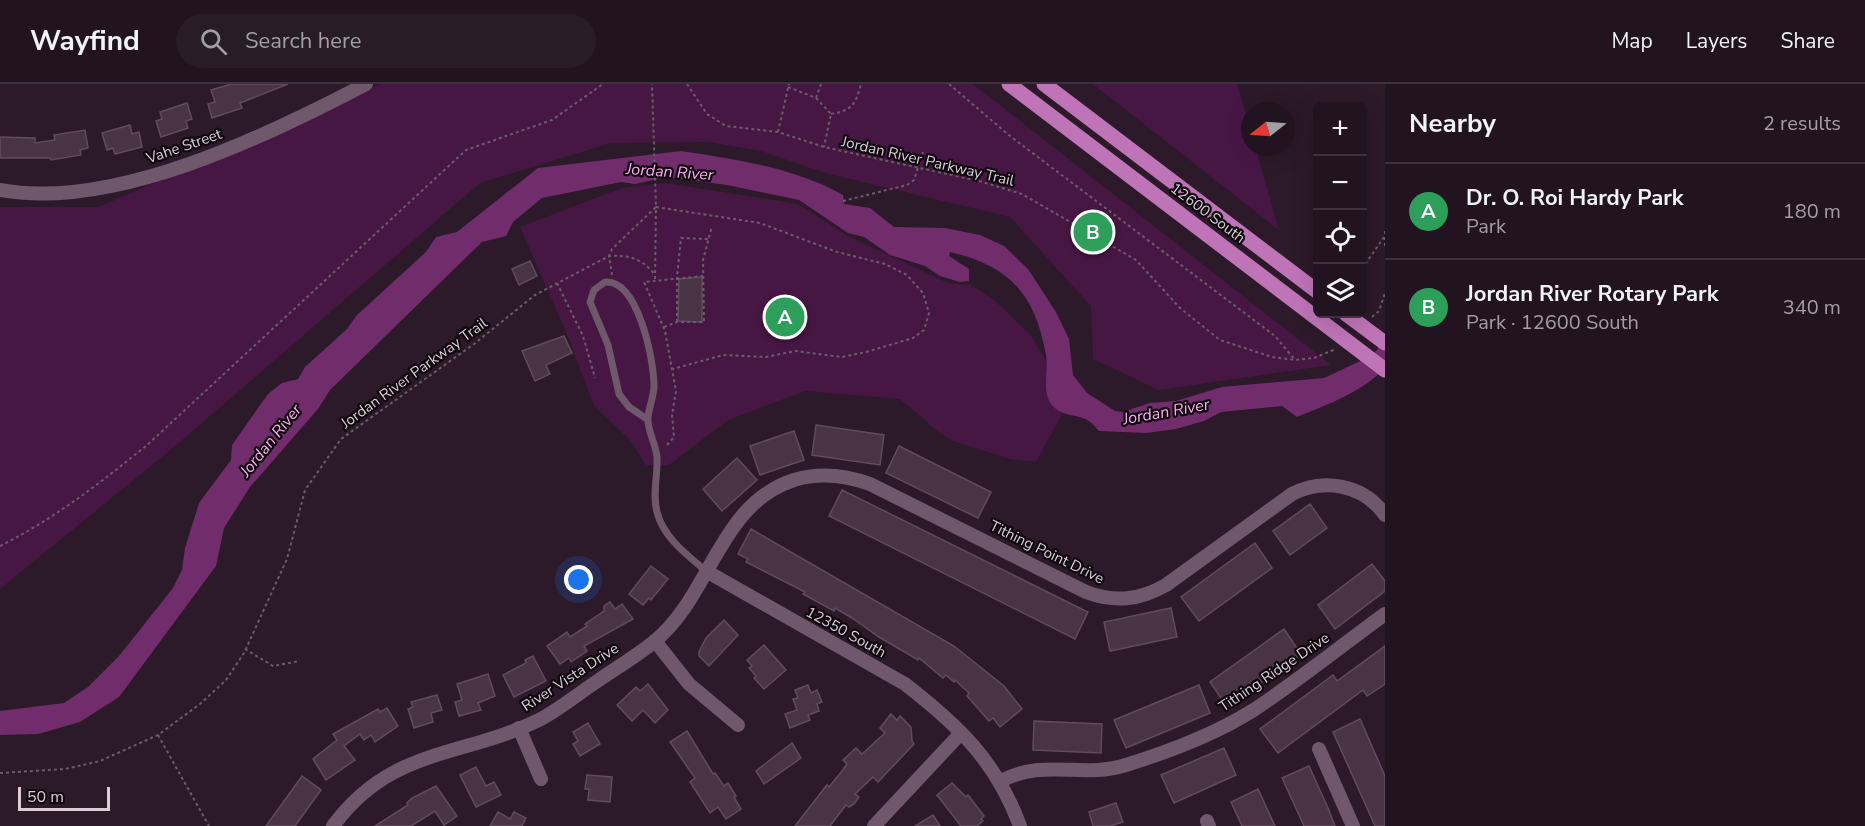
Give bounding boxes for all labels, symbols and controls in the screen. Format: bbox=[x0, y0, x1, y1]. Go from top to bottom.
search box bbox=[176, 14, 596, 68]
text: Wayfind bbox=[30, 22, 140, 60]
icon: search bbox=[197, 25, 230, 58]
text: Search here bbox=[245, 26, 362, 56]
text: Map bbox=[1611, 27, 1653, 55]
text: Layers bbox=[1686, 27, 1747, 55]
text: Share bbox=[1780, 27, 1835, 55]
north arrow bbox=[1241, 102, 1295, 156]
map controls bbox=[1313, 102, 1367, 318]
button: + bbox=[1313, 102, 1367, 156]
text: Nearby bbox=[1409, 106, 1496, 141]
text: 2 results bbox=[1763, 110, 1841, 137]
street label: Vahe Street bbox=[143, 123, 225, 169]
street label: Jordan River Parkway Trail bbox=[839, 131, 1017, 191]
button: − bbox=[1313, 156, 1367, 210]
water label: Jordan River bbox=[625, 158, 716, 186]
street label: 12600 South bbox=[1167, 178, 1249, 248]
text: Dr. O. Roi Hardy Park bbox=[1466, 183, 1684, 213]
text: A bbox=[1421, 198, 1436, 225]
text: 180 m bbox=[1783, 198, 1841, 225]
pin: B bbox=[1074, 210, 1112, 254]
button: locate bbox=[1313, 210, 1367, 264]
text: Park bbox=[1466, 213, 1506, 240]
button: layers bbox=[1313, 264, 1367, 318]
text: Jordan River Rotary Park bbox=[1466, 279, 1718, 309]
pin: A bbox=[766, 294, 804, 340]
text: B bbox=[1422, 294, 1435, 321]
text: 340 m bbox=[1783, 294, 1841, 321]
text: Park · 12600 South bbox=[1466, 309, 1639, 336]
street label: Jordan River Parkway Trail bbox=[336, 313, 492, 434]
water label: Jordan River bbox=[1120, 393, 1212, 431]
water label: Jordan River bbox=[234, 399, 308, 482]
street label: Tithing Point Drive bbox=[986, 516, 1108, 588]
your location bbox=[564, 565, 593, 594]
street label: 12350 South bbox=[802, 602, 890, 662]
street label: Tithing Ridge Drive bbox=[1215, 628, 1333, 716]
street label: River Vista Drive bbox=[518, 638, 622, 716]
scale bar bbox=[18, 784, 110, 812]
text: 50 m bbox=[27, 786, 64, 808]

